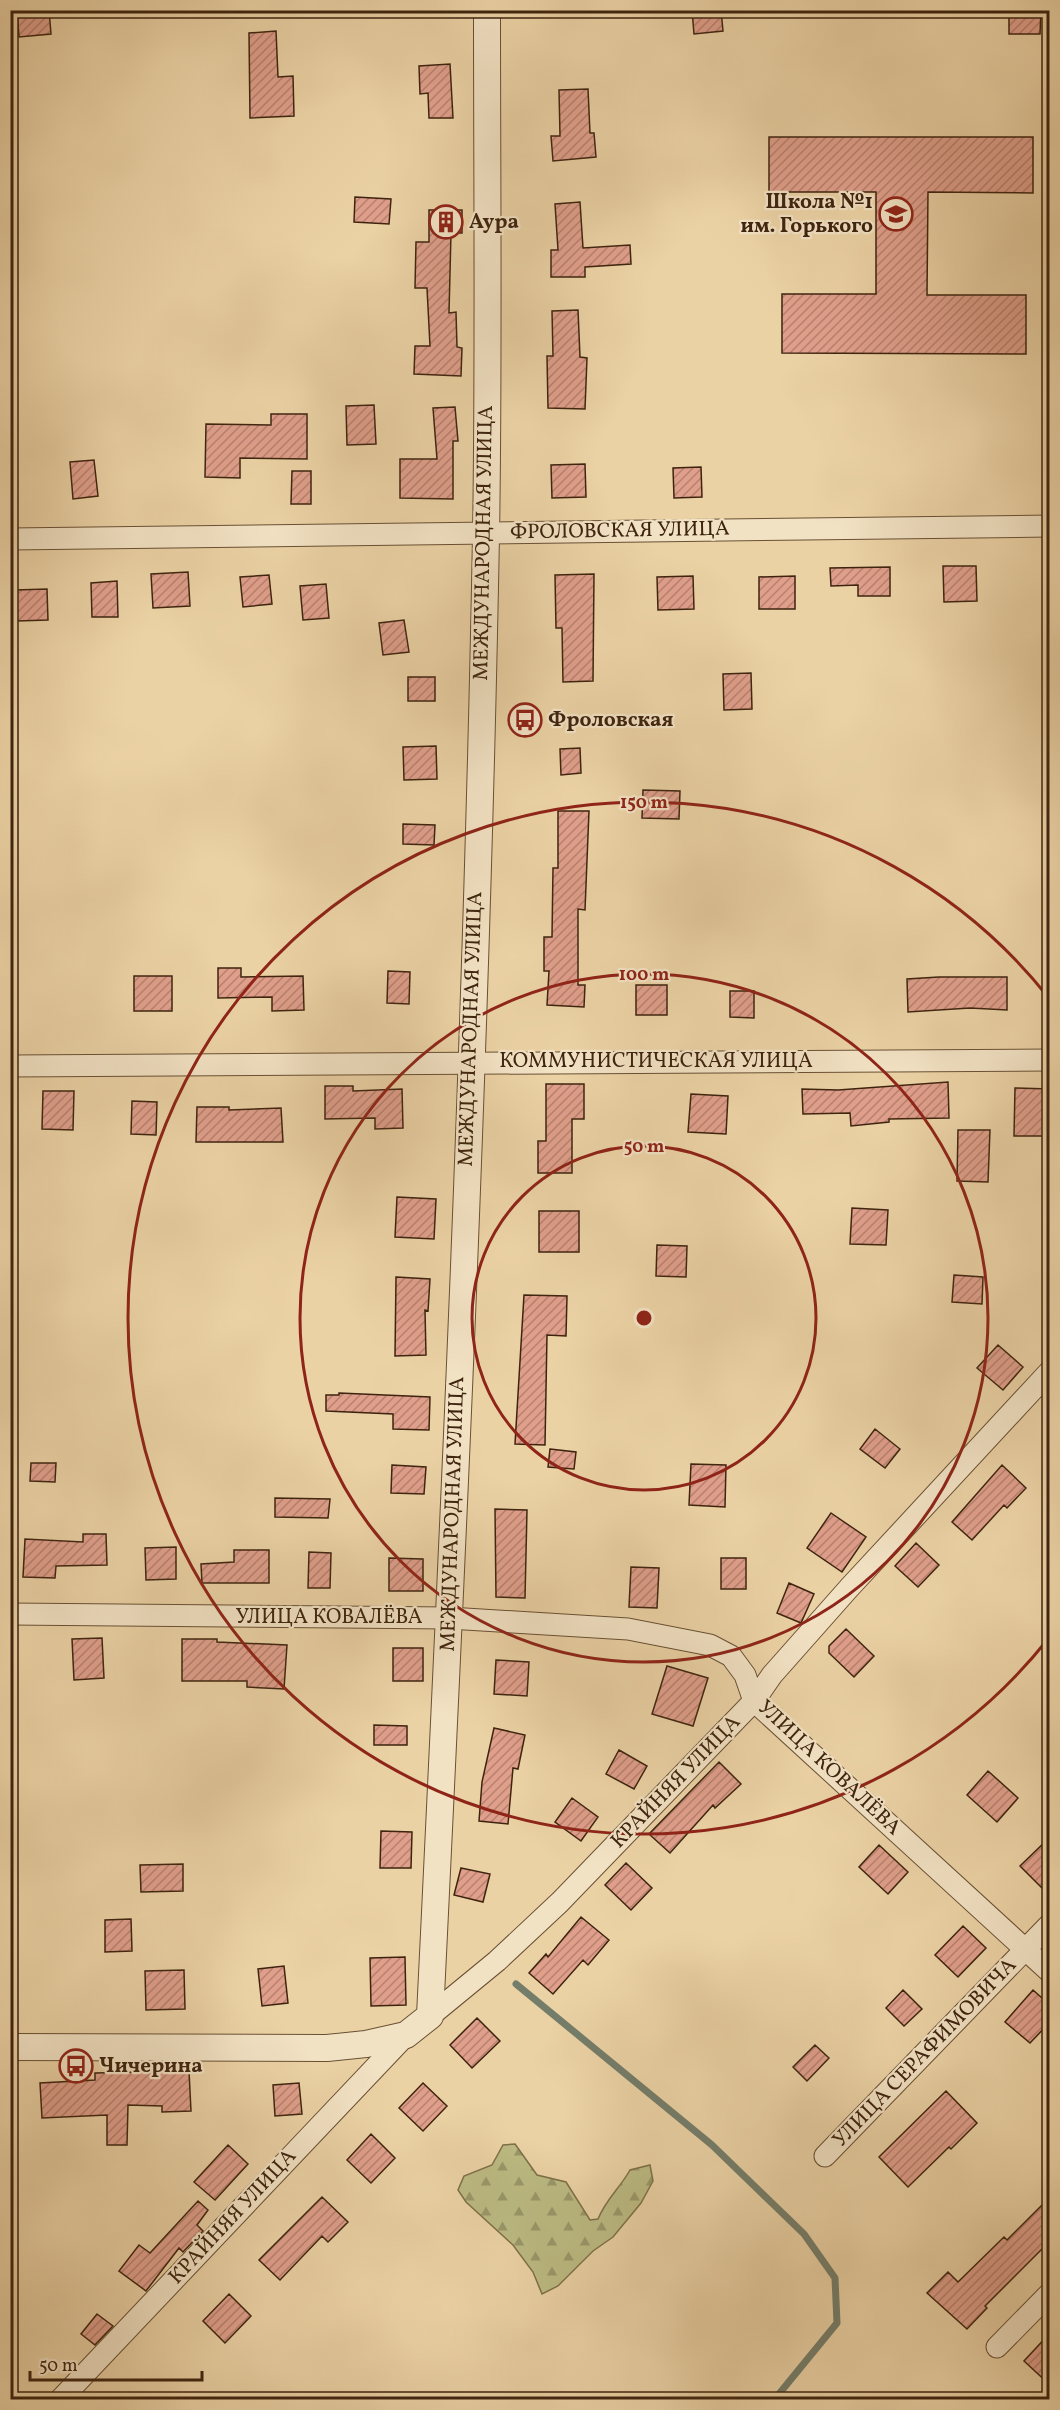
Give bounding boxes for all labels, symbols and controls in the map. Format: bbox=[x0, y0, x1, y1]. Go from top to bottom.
place label: Школа №1 им. Горького bbox=[740, 188, 873, 241]
school or university icon: Школа №1 им. Горького bbox=[878, 196, 914, 232]
building icon: Аура bbox=[428, 204, 464, 240]
place label: Аура bbox=[469, 208, 519, 237]
street label: МЕЖДУНАРОДНАЯ УЛИЦА bbox=[467, 405, 501, 681]
street label: ФРОЛОВСКАЯ УЛИЦА bbox=[510, 515, 730, 547]
bus stop icon: Фроловская bbox=[507, 702, 543, 738]
place label: Фроловская bbox=[548, 706, 673, 735]
text: 150 m bbox=[620, 791, 668, 816]
street label: МЕЖДУНАРОДНАЯ УЛИЦА bbox=[452, 891, 490, 1167]
text: 100 m bbox=[619, 963, 669, 988]
street label: КОММУНИСТИЧЕСКАЯ УЛИЦА bbox=[499, 1047, 813, 1076]
text: 50 m bbox=[624, 1135, 664, 1160]
centre of rings bbox=[634, 1308, 654, 1328]
street label: МЕЖДУНАРОДНАЯ УЛИЦА bbox=[434, 1376, 472, 1652]
street label: УЛИЦА КОВАЛЁВА bbox=[235, 1603, 423, 1632]
street label: УЛИЦА КОВАЛЁВА bbox=[751, 1694, 907, 1843]
street label: КРАЙНЯЯ УЛИЦА bbox=[605, 1709, 748, 1855]
street label: УЛИЦА СЕРАФИМОВИЧА bbox=[826, 1951, 1024, 2154]
bus stop icon: Чичерина bbox=[58, 2048, 94, 2084]
place label: Чичерина bbox=[99, 2052, 203, 2081]
street label: КРАЙНЯЯ УЛИЦА bbox=[162, 2143, 304, 2291]
scale bar bbox=[30, 2344, 202, 2382]
text: 50 m bbox=[39, 2354, 78, 2379]

